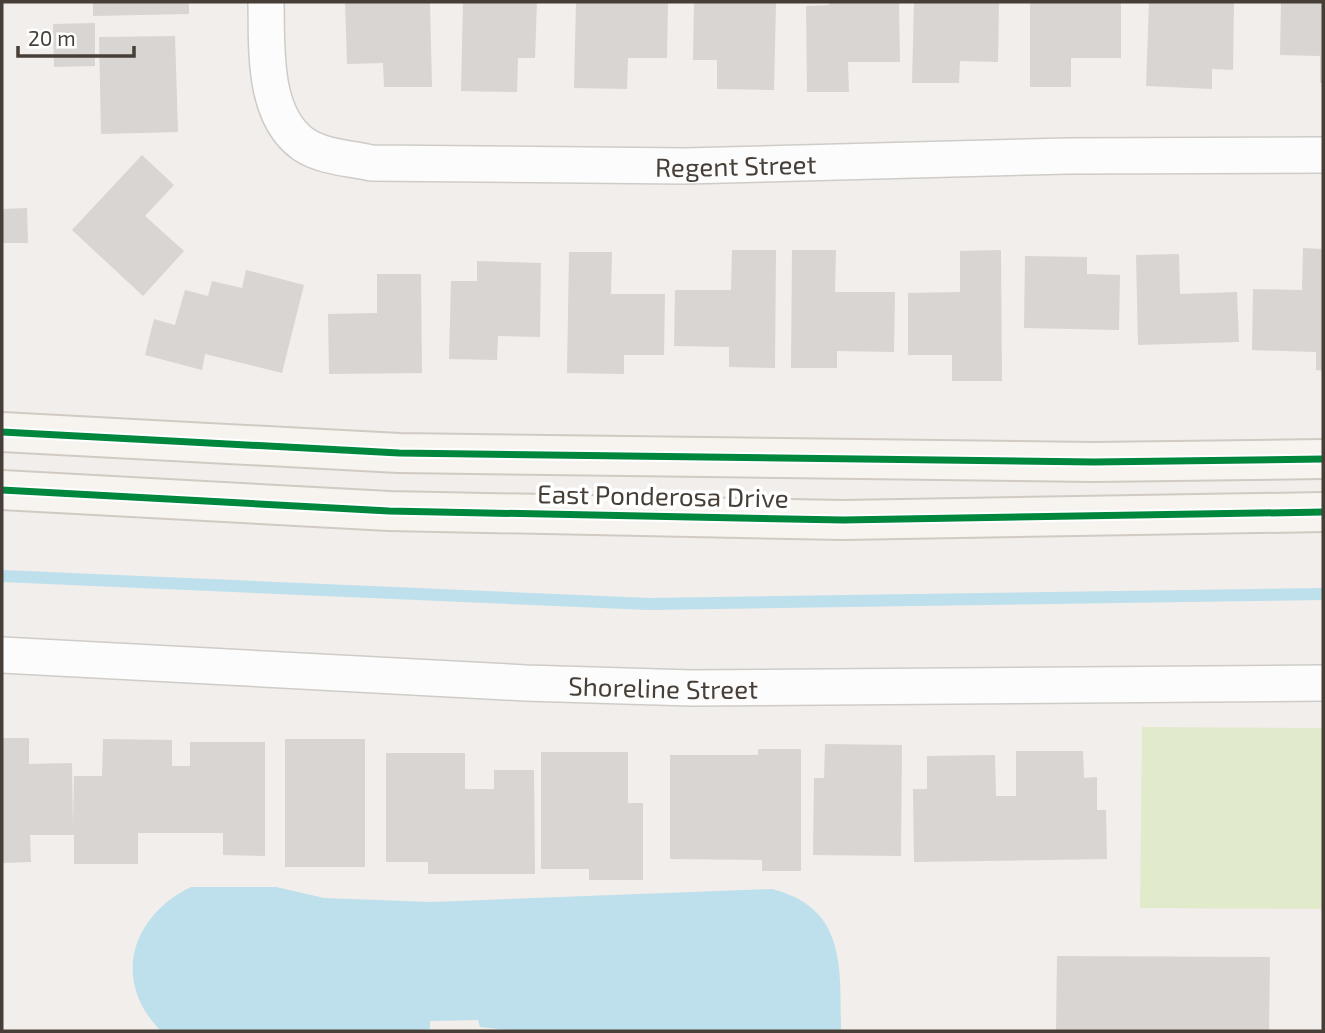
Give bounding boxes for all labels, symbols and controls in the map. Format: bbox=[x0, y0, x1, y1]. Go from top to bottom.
scale bar bbox=[18, 14, 133, 58]
text: 20 m bbox=[28, 25, 76, 50]
street label: Regent Street bbox=[655, 147, 817, 181]
street label: East Ponderosa Drive bbox=[537, 477, 789, 513]
street label: Shoreline Street bbox=[568, 669, 758, 704]

